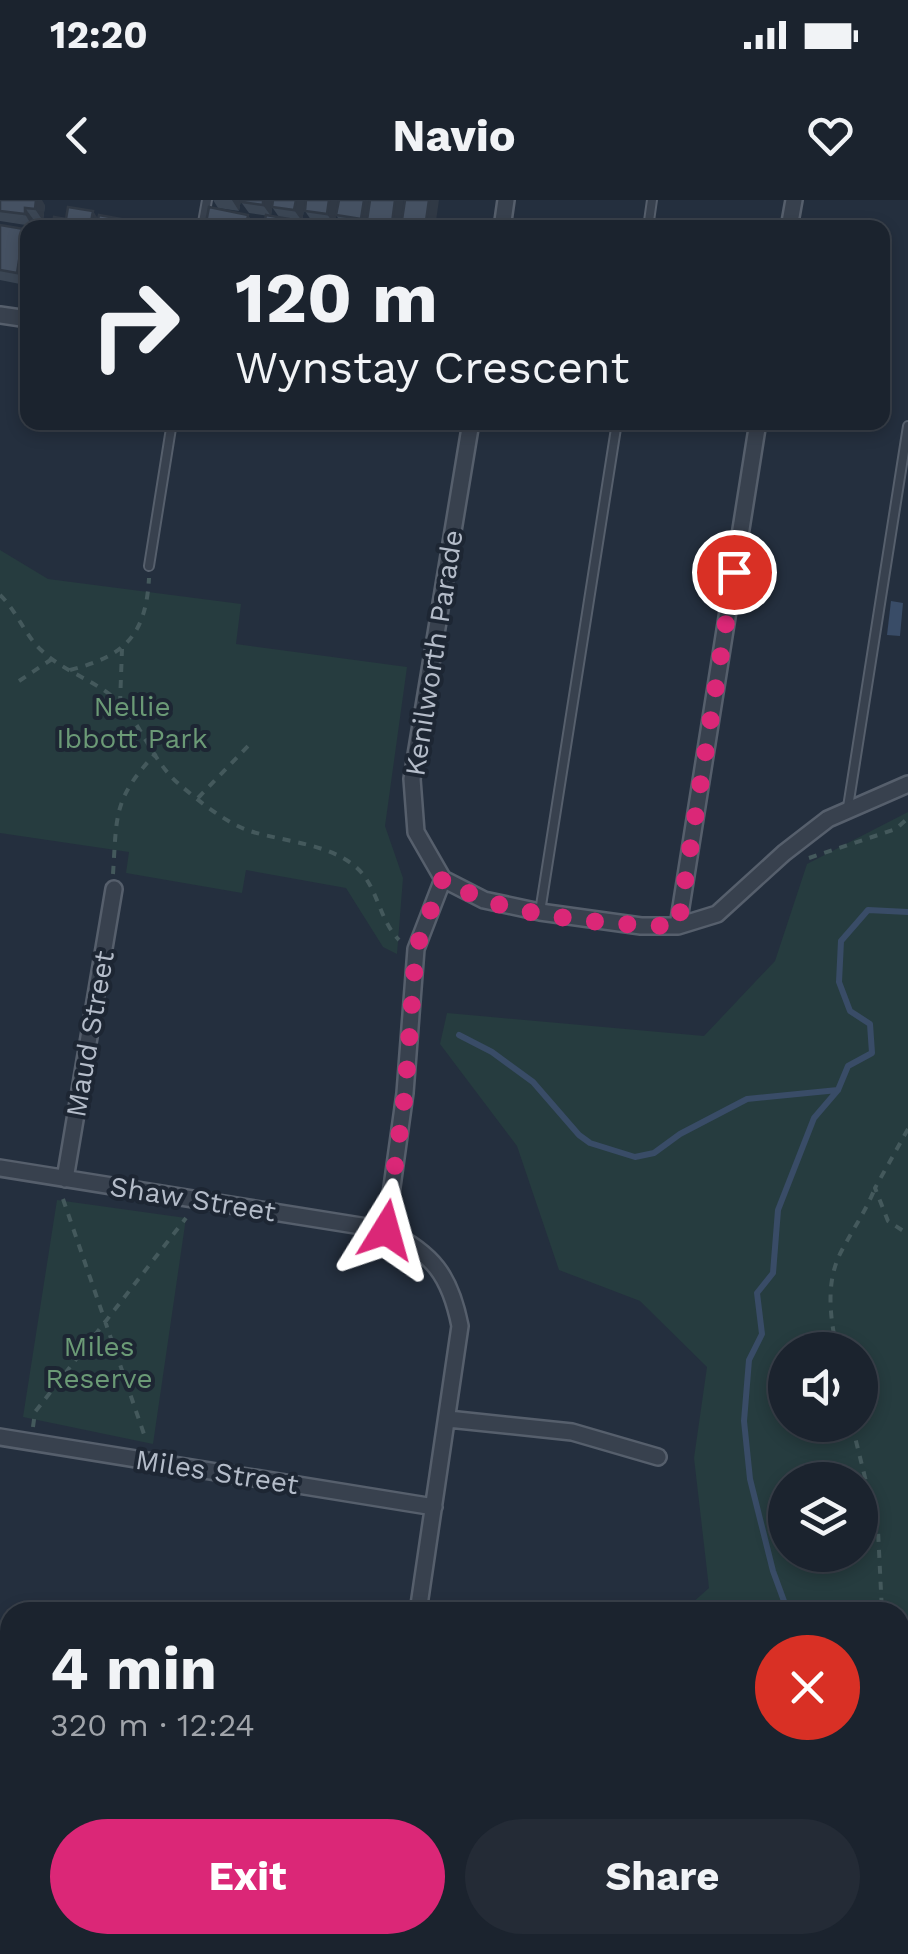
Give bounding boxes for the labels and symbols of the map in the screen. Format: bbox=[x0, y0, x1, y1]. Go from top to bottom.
street label: Kenilworth Parade bbox=[398, 528, 470, 778]
pin bbox=[692, 530, 777, 615]
park label: Nellie Ibbott Park bbox=[56, 690, 208, 755]
street label: Maud Street bbox=[59, 948, 121, 1120]
street label: Shaw Street bbox=[108, 1170, 279, 1228]
position arrow bbox=[334, 1178, 438, 1282]
park label: Miles Reserve bbox=[45, 1330, 153, 1395]
street label: Miles Street bbox=[133, 1443, 301, 1501]

